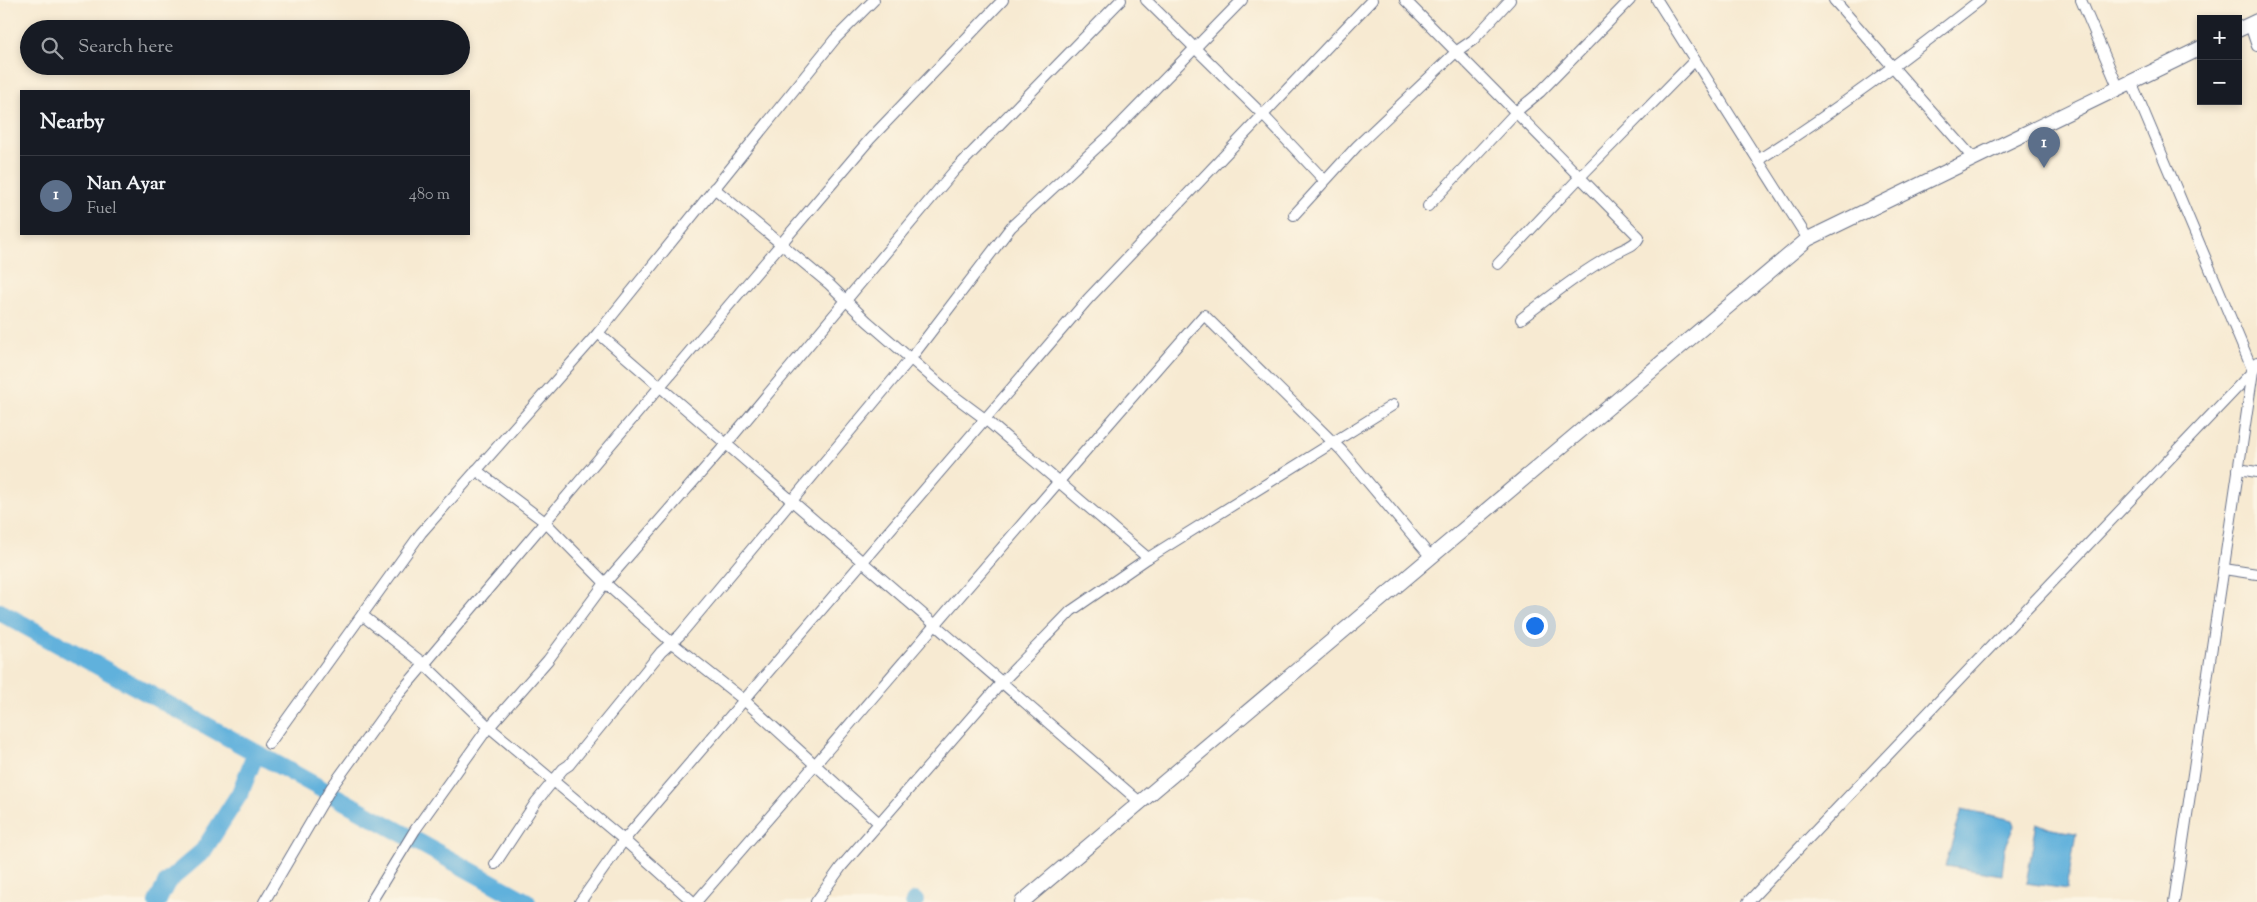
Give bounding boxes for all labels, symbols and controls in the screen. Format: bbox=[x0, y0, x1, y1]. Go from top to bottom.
map controls bbox=[2197, 15, 2242, 105]
button: + bbox=[2197, 15, 2242, 60]
search box bbox=[20, 20, 470, 75]
icon: search bbox=[38, 34, 66, 62]
text: Search here bbox=[78, 34, 173, 61]
button: − bbox=[2197, 60, 2242, 105]
text: Nearby bbox=[40, 108, 105, 138]
pin: 1 bbox=[2028, 127, 2060, 168]
text: Nan Ayar bbox=[87, 171, 166, 198]
text: 1 bbox=[53, 184, 59, 207]
text: 480 m bbox=[409, 184, 450, 207]
text: Fuel bbox=[87, 198, 117, 221]
your location bbox=[1522, 613, 1548, 639]

